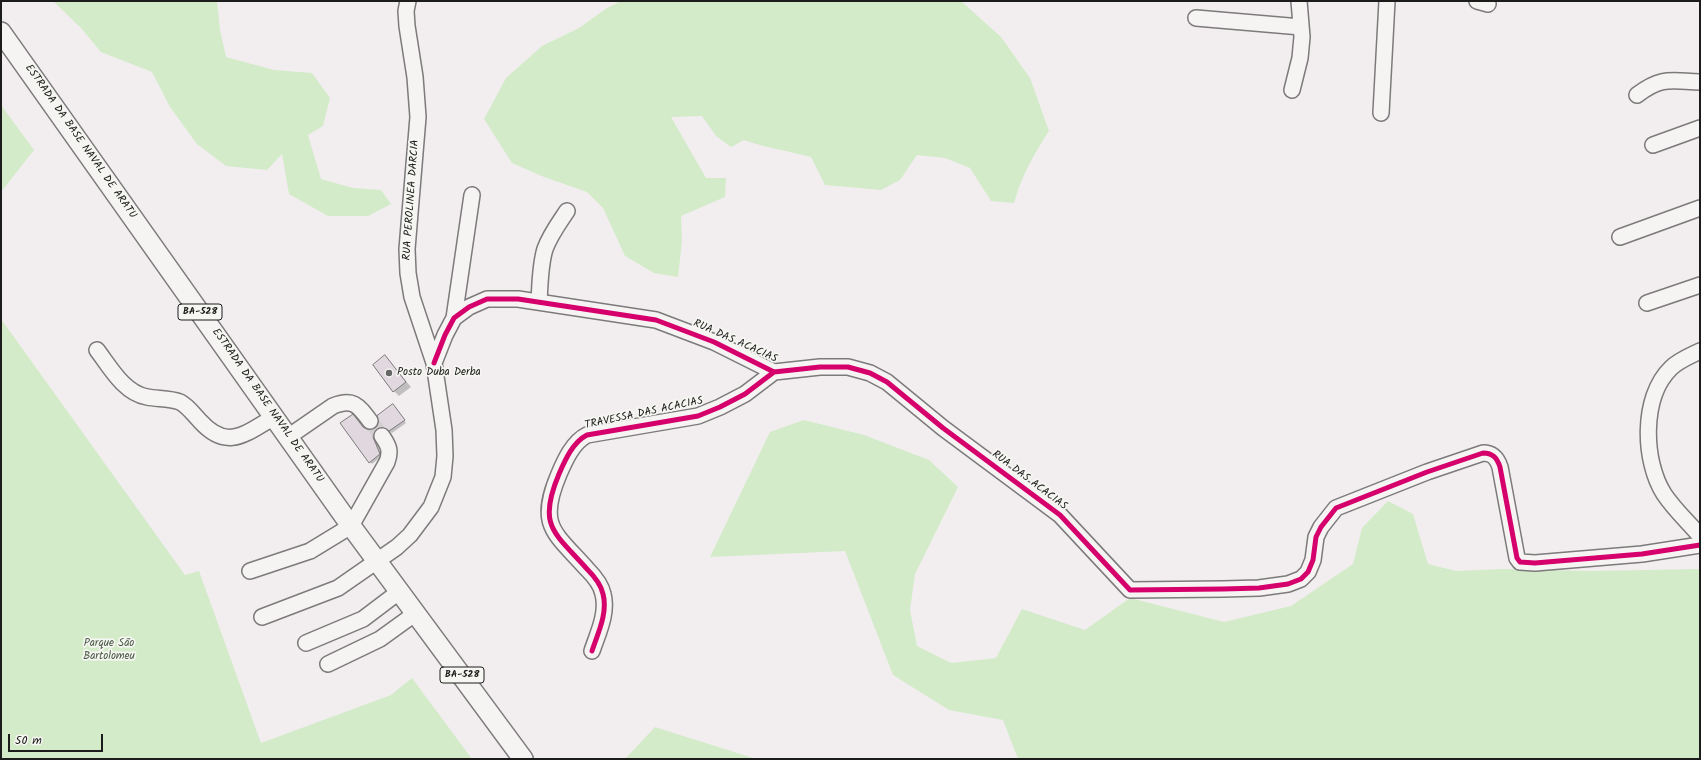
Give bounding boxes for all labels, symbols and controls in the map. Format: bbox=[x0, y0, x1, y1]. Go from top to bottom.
street label: ESTRADA DA BASE NAVAL DE ARATU bbox=[21, 62, 139, 222]
street label: RUA PEROLINEA DARCIA bbox=[401, 139, 423, 261]
road number: BA-528 bbox=[178, 304, 222, 320]
street label: RUA DAS ACACIAS bbox=[691, 318, 779, 366]
street label: ESTRADA DA BASE NAVAL DE ARATU bbox=[208, 326, 326, 486]
place label: Posto Duba Derba bbox=[397, 366, 481, 380]
marker: Posto Duba Derba bbox=[384, 368, 394, 378]
street label: TRAVESSA DAS ACACIAS bbox=[584, 395, 704, 433]
street label: RUA DAS ACACIAS bbox=[989, 448, 1069, 514]
park label: Parque São Bartolomeu bbox=[83, 637, 135, 663]
road number: BA-528 bbox=[440, 667, 484, 683]
scale bar bbox=[10, 726, 105, 752]
text: 50 m bbox=[15, 731, 42, 750]

